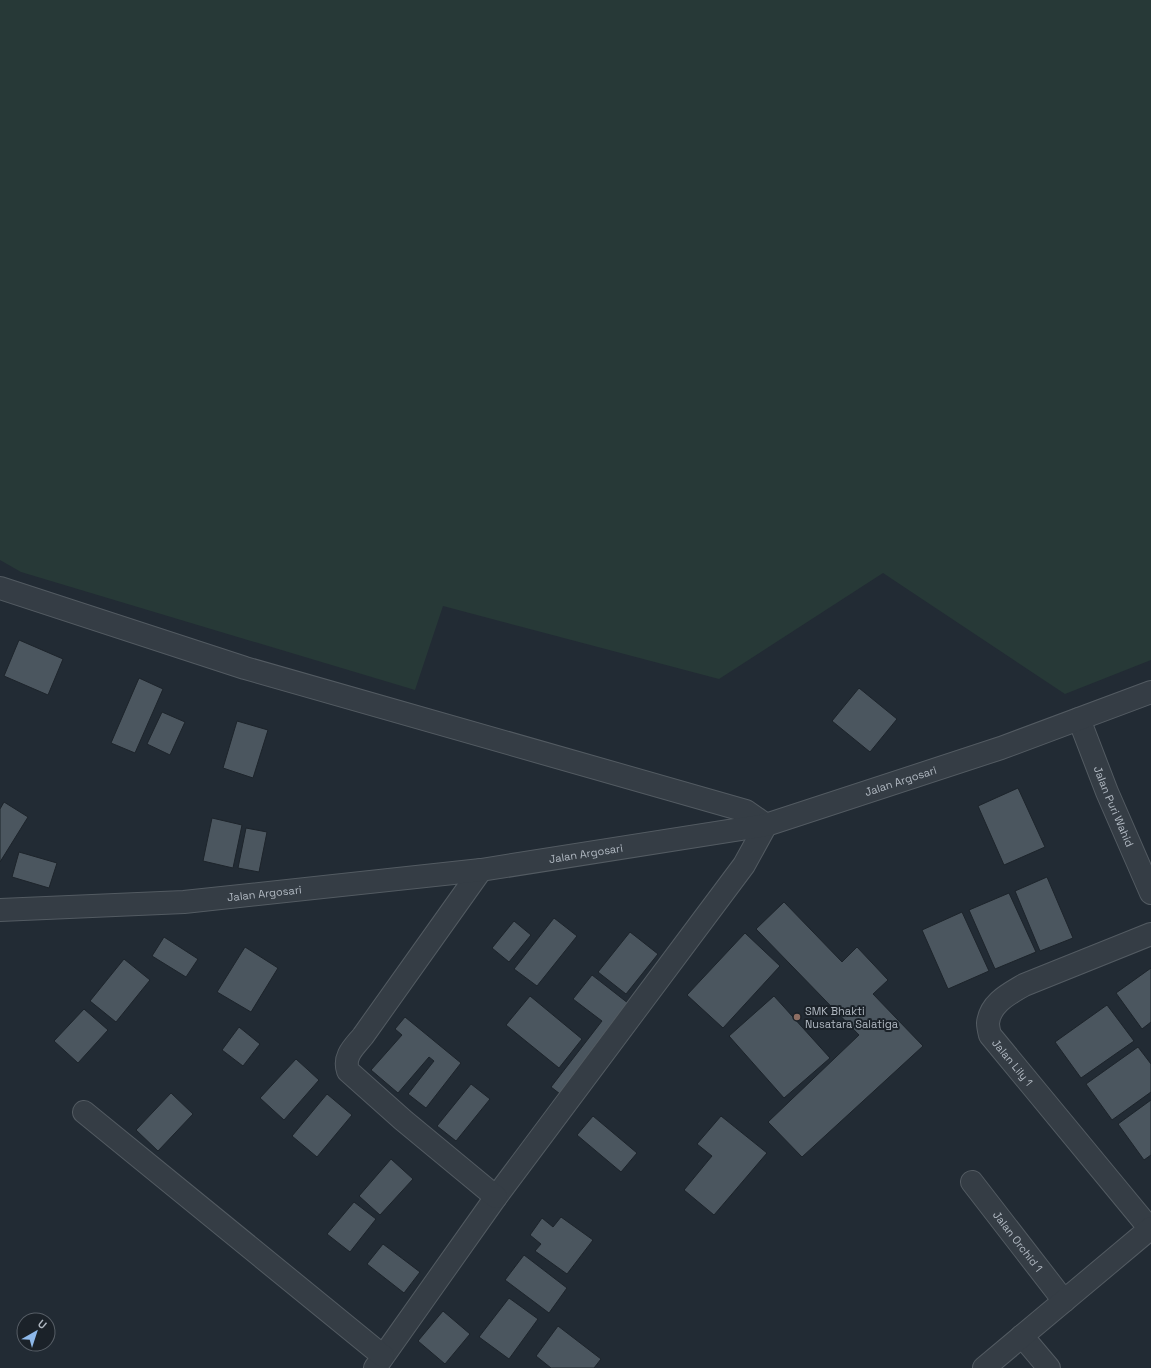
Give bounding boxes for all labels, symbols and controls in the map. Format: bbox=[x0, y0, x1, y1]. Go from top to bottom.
street label: Jalan Argosari bbox=[863, 763, 939, 799]
street label: Jalan Puri Wahid bbox=[1091, 764, 1137, 849]
street label: Jalan Argosari bbox=[548, 841, 624, 866]
street label: Jalan Argosari bbox=[226, 882, 303, 904]
place label: SMK Bhakti Nusatara Salatiga bbox=[805, 1004, 899, 1031]
marker: SMK Bhakti Nusatara Salatiga bbox=[792, 1012, 802, 1022]
street label: Jalan Lily 1 bbox=[989, 1036, 1036, 1089]
street label: Jalan Orchid 1 bbox=[990, 1208, 1046, 1275]
north arrow bbox=[16, 1312, 56, 1352]
text: U bbox=[35, 1316, 50, 1332]

